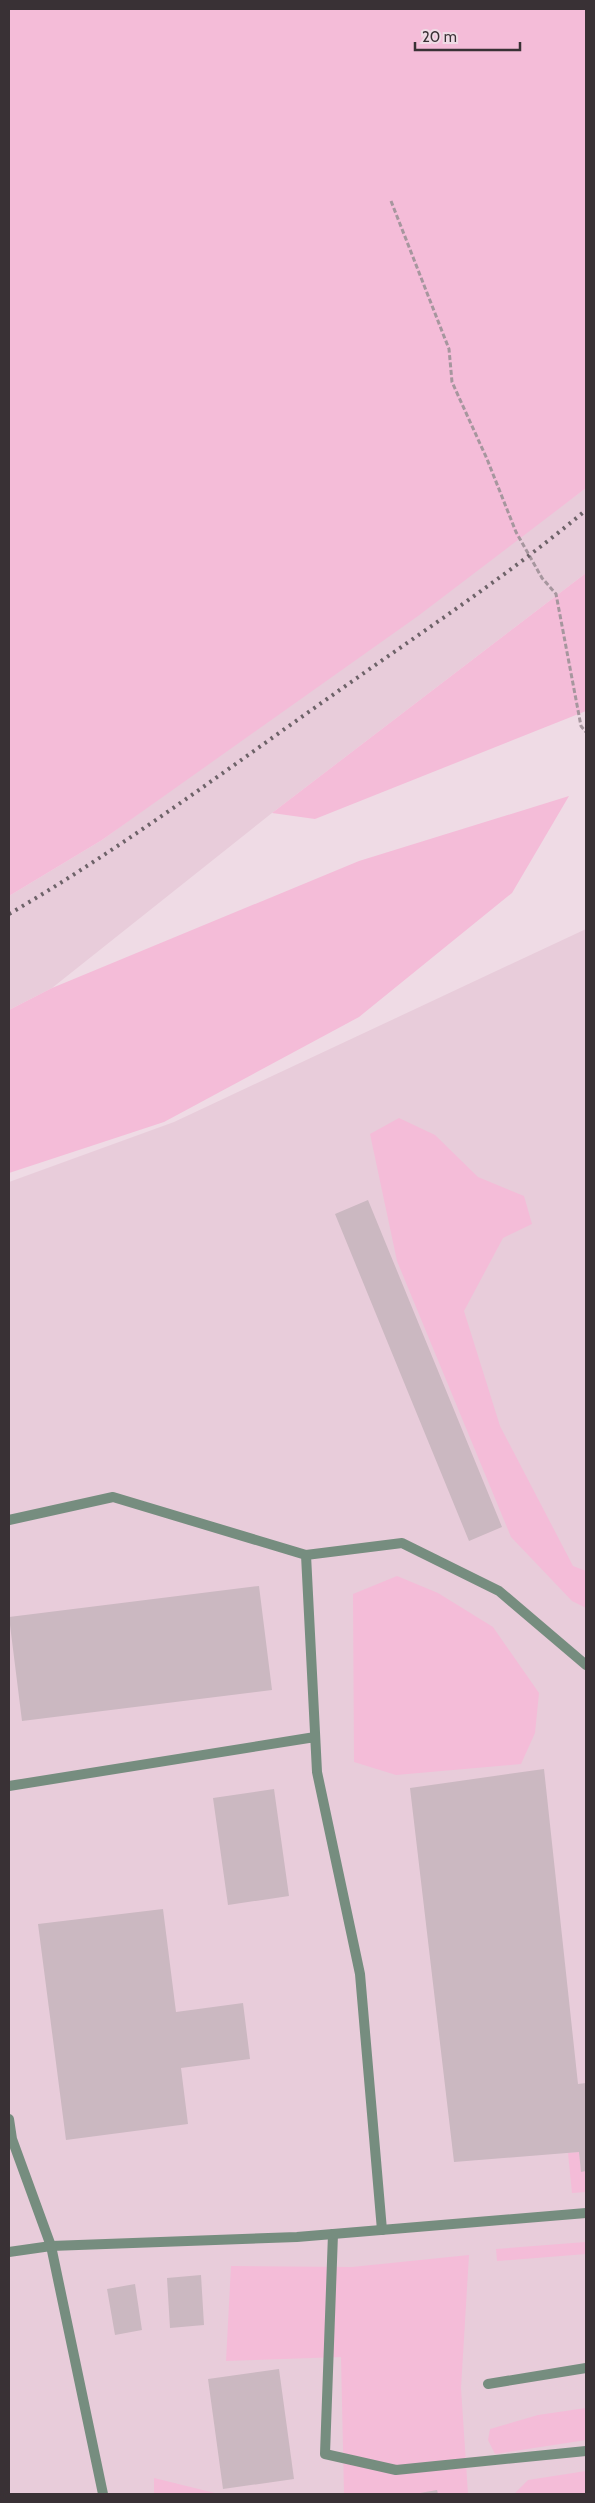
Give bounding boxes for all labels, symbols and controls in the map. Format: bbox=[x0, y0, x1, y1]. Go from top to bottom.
scale bar bbox=[415, 20, 520, 52]
text: 20 m bbox=[422, 28, 457, 46]

